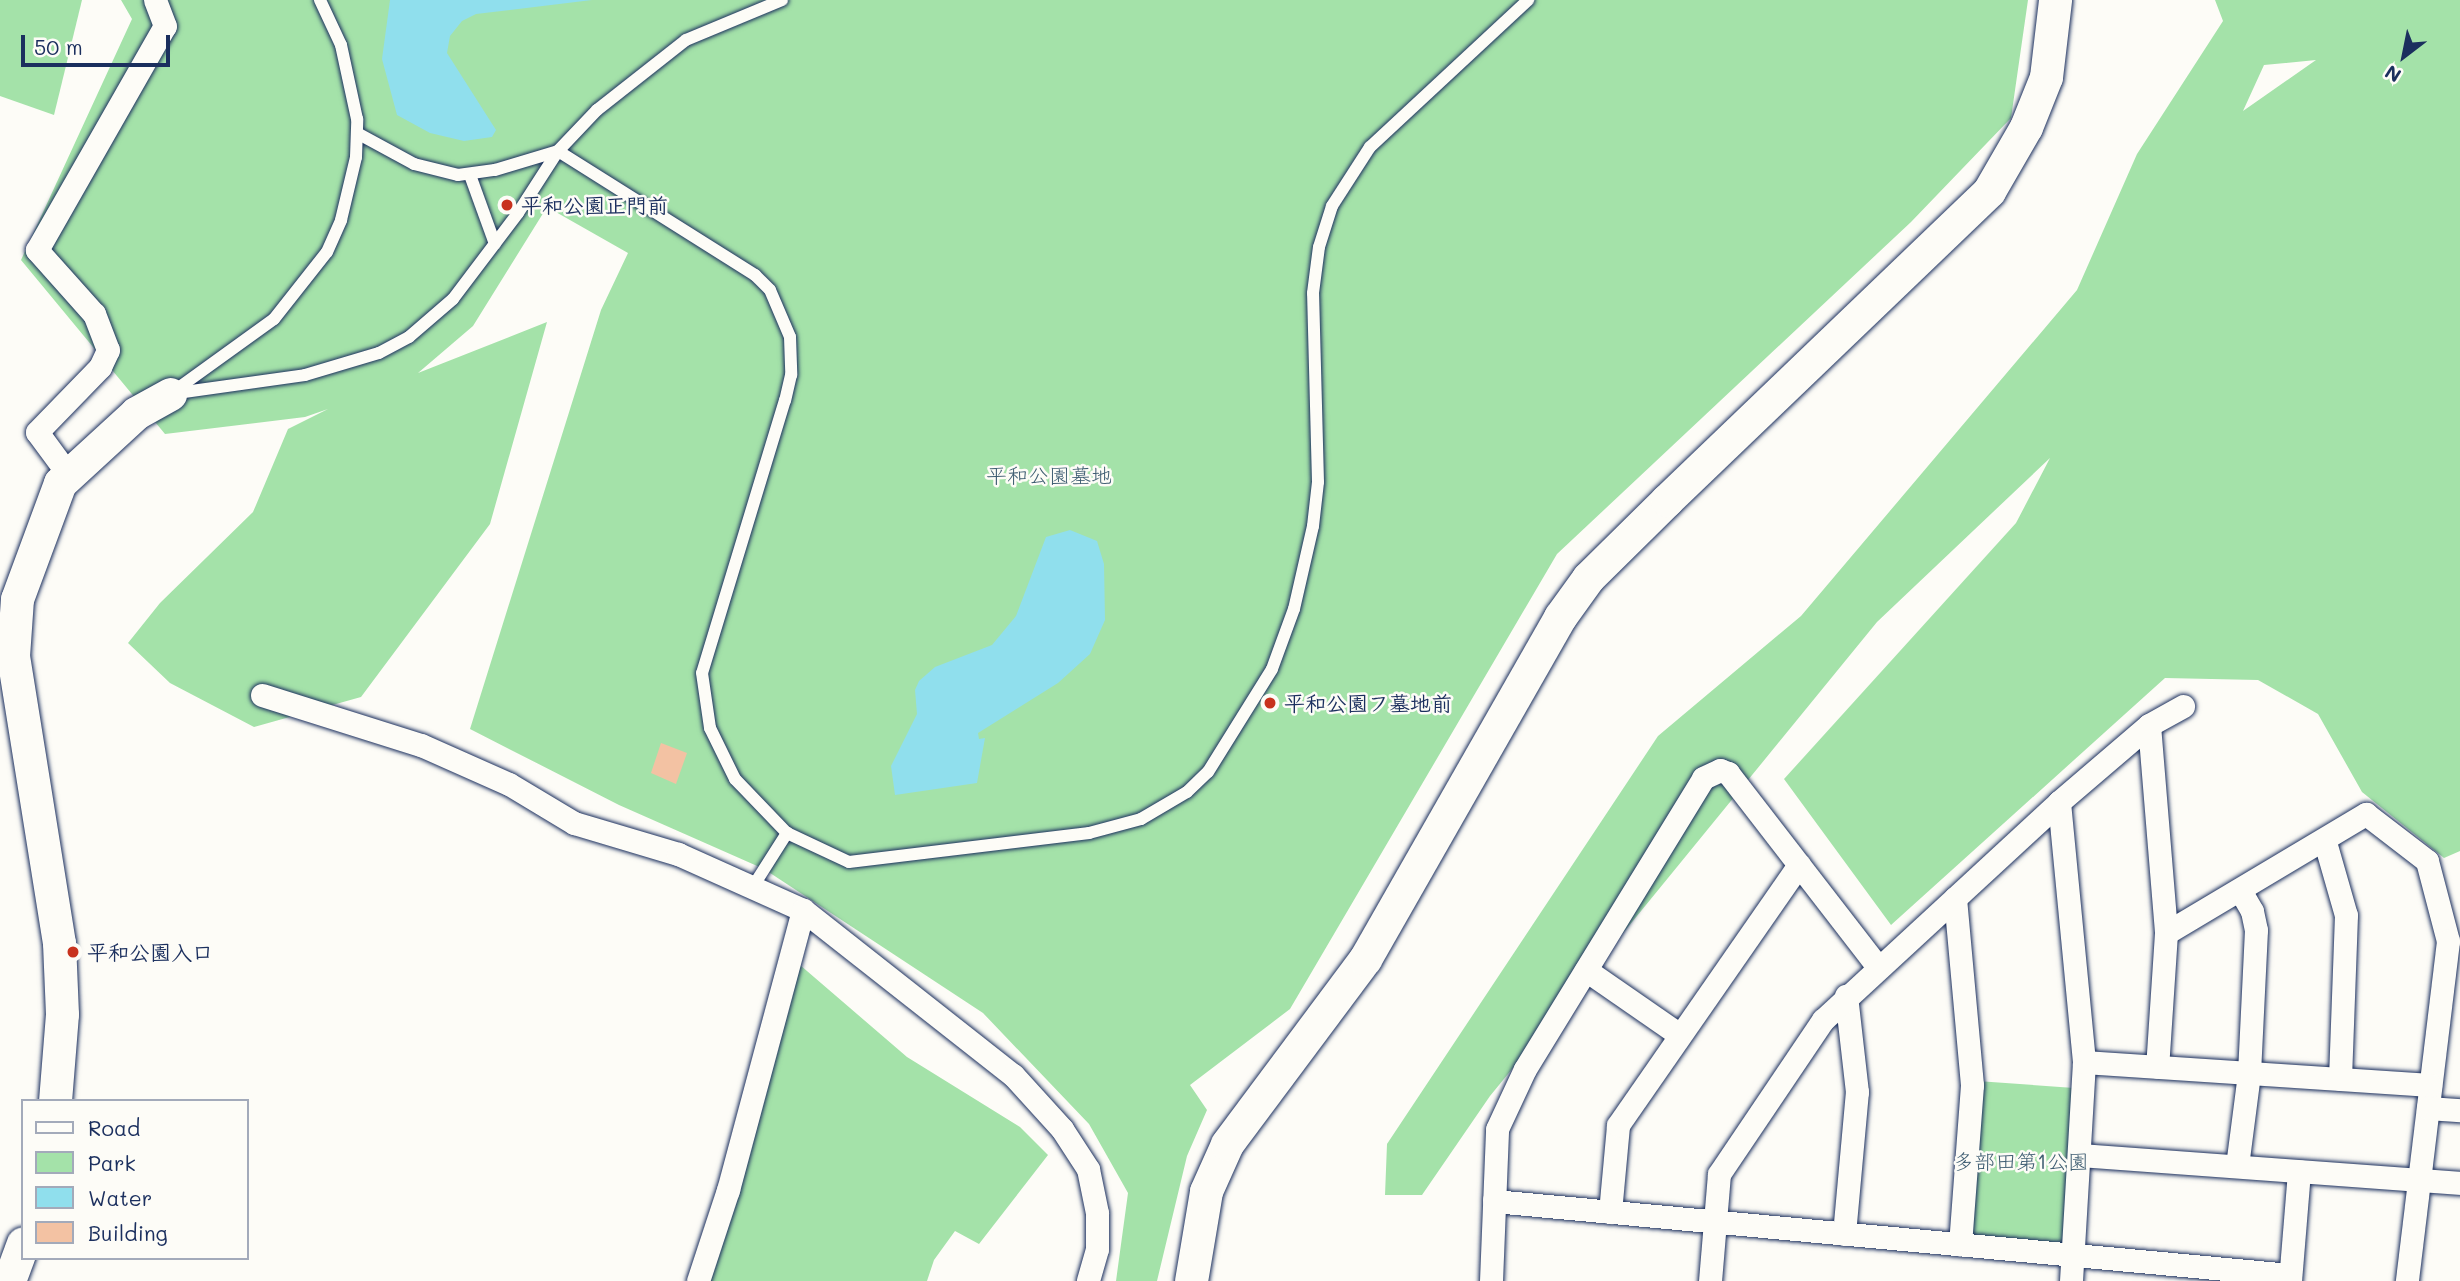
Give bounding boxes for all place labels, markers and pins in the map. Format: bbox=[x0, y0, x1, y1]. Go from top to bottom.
place label: 平和公園正門前 bbox=[521, 192, 668, 218]
marker: 平和公園正門前 bbox=[499, 197, 515, 213]
place label: 平和公園フ墓地前 bbox=[1284, 690, 1452, 716]
marker: 平和公園フ墓地前 bbox=[1262, 695, 1278, 711]
place label: 平和公園入口 bbox=[87, 939, 213, 965]
marker: 平和公園入口 bbox=[65, 944, 81, 960]

